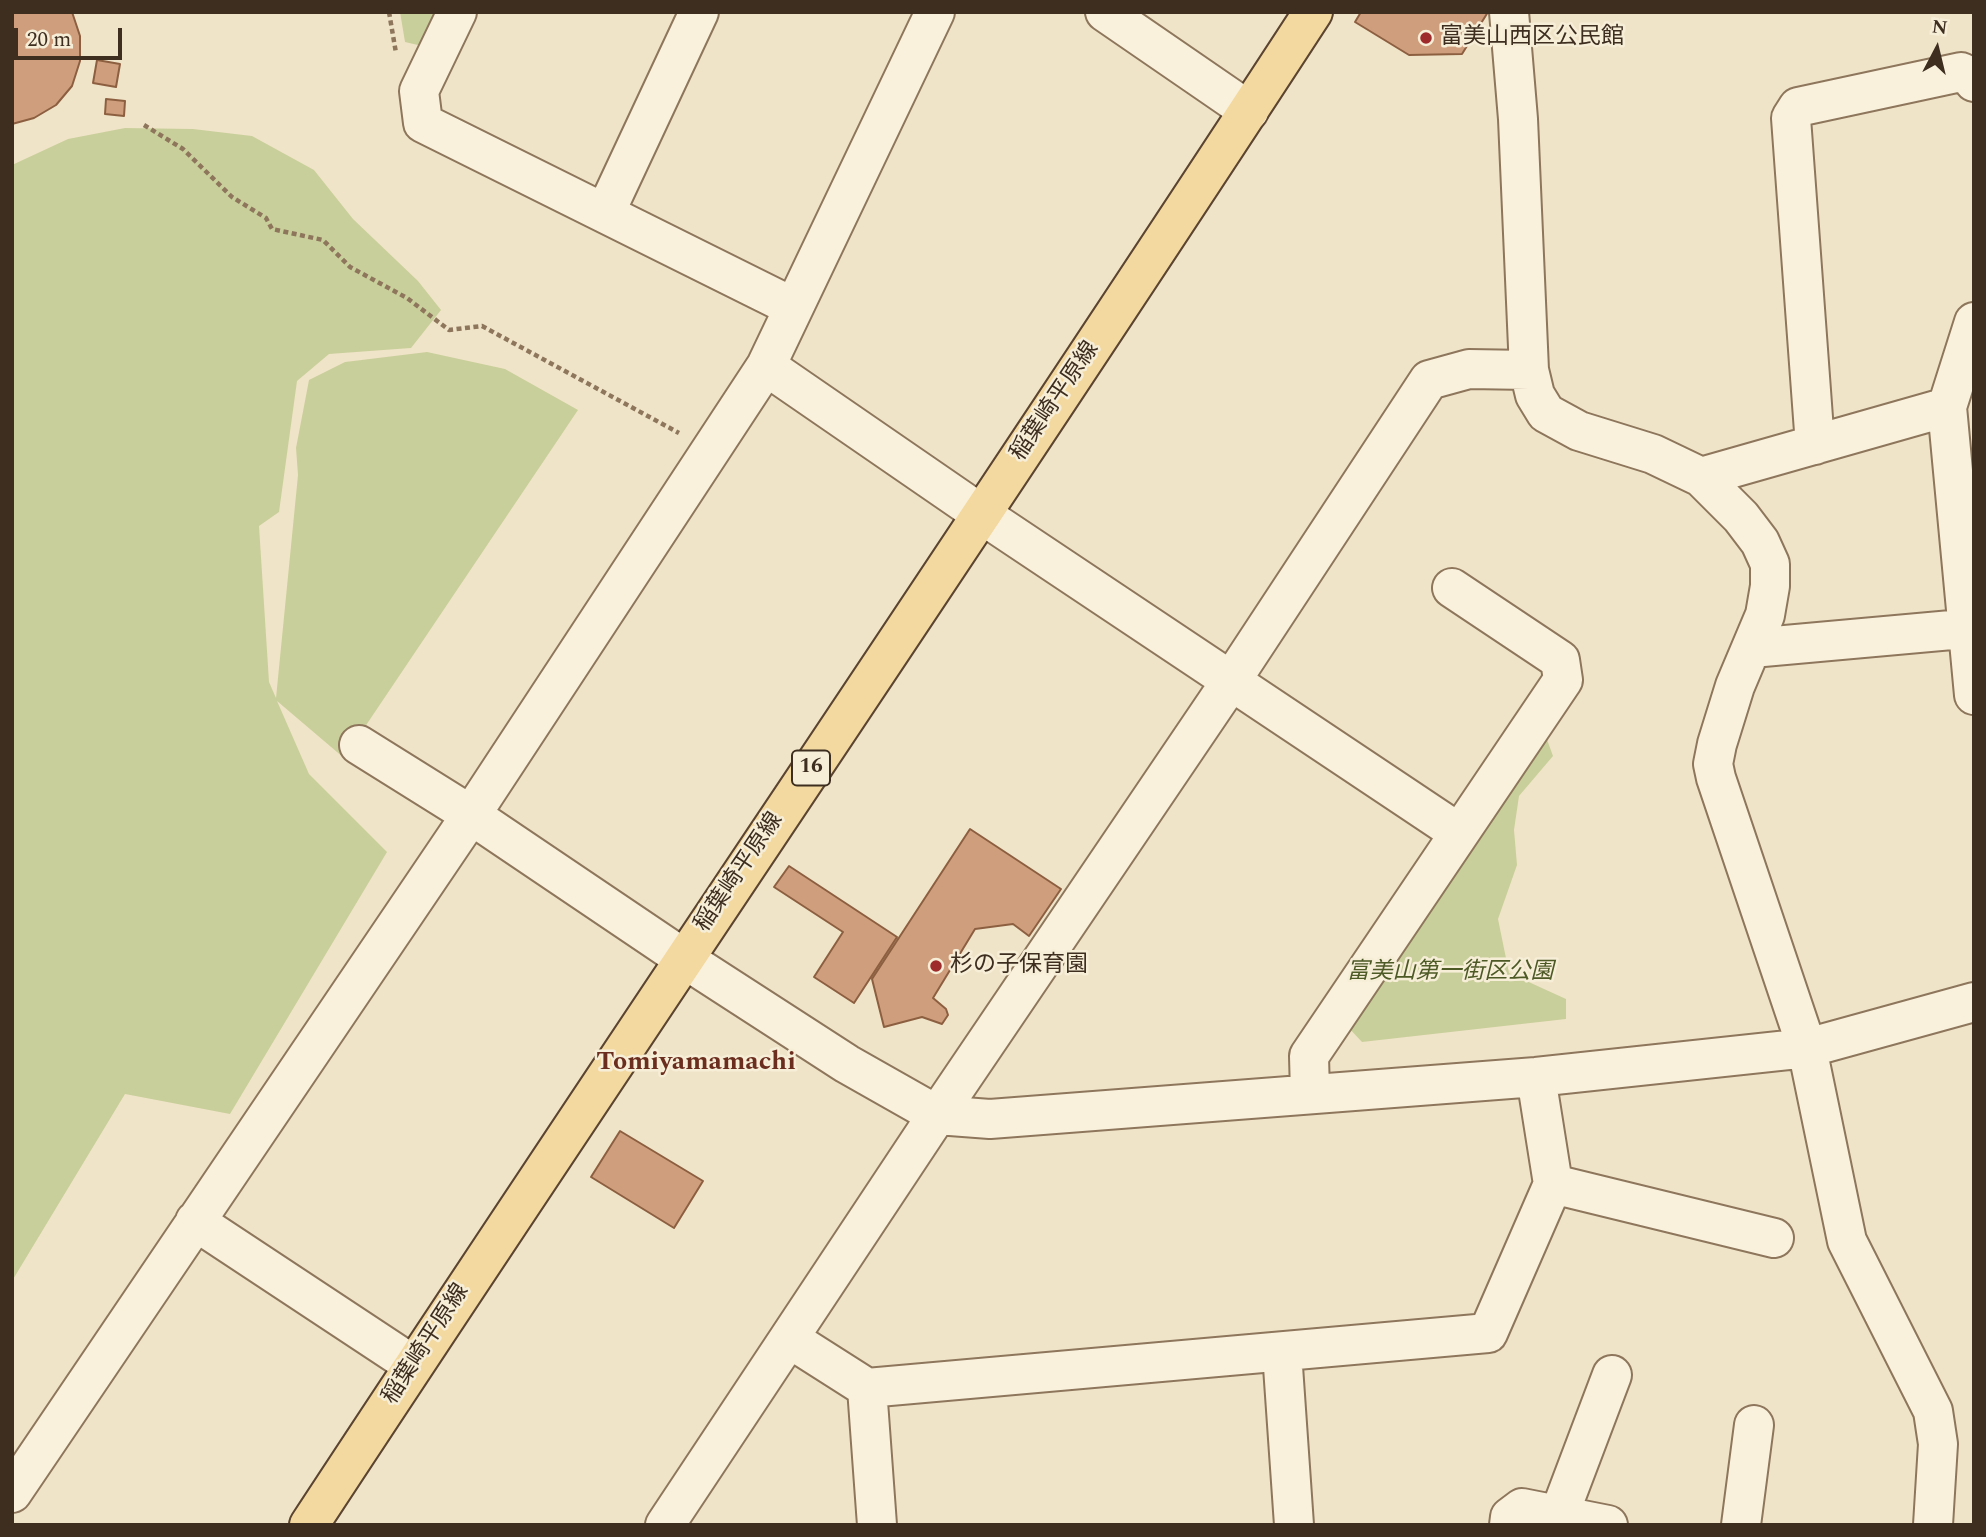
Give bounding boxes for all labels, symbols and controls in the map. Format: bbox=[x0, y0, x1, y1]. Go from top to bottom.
text: N bbox=[1930, 12, 1949, 43]
scale bar bbox=[18, 14, 126, 58]
north arrow bbox=[1902, 14, 1972, 84]
text: 20 m bbox=[27, 24, 71, 56]
place label: 富美山西区公民館 bbox=[1440, 24, 1624, 52]
marker: 富美山西区公民館 bbox=[1418, 30, 1434, 46]
street label: 稲葉崎平原線 bbox=[1006, 337, 1106, 467]
road number: 16 bbox=[792, 750, 830, 786]
street label: 稲葉崎平原線 bbox=[690, 808, 790, 938]
place label: 杉の子保育園 bbox=[950, 952, 1088, 980]
marker: 杉の子保育園 bbox=[928, 958, 944, 974]
park label: 富美山第一街区公園 bbox=[1347, 959, 1553, 987]
district label: Tomiyamamachi bbox=[596, 1048, 796, 1080]
street label: 稲葉崎平原線 bbox=[378, 1280, 476, 1410]

